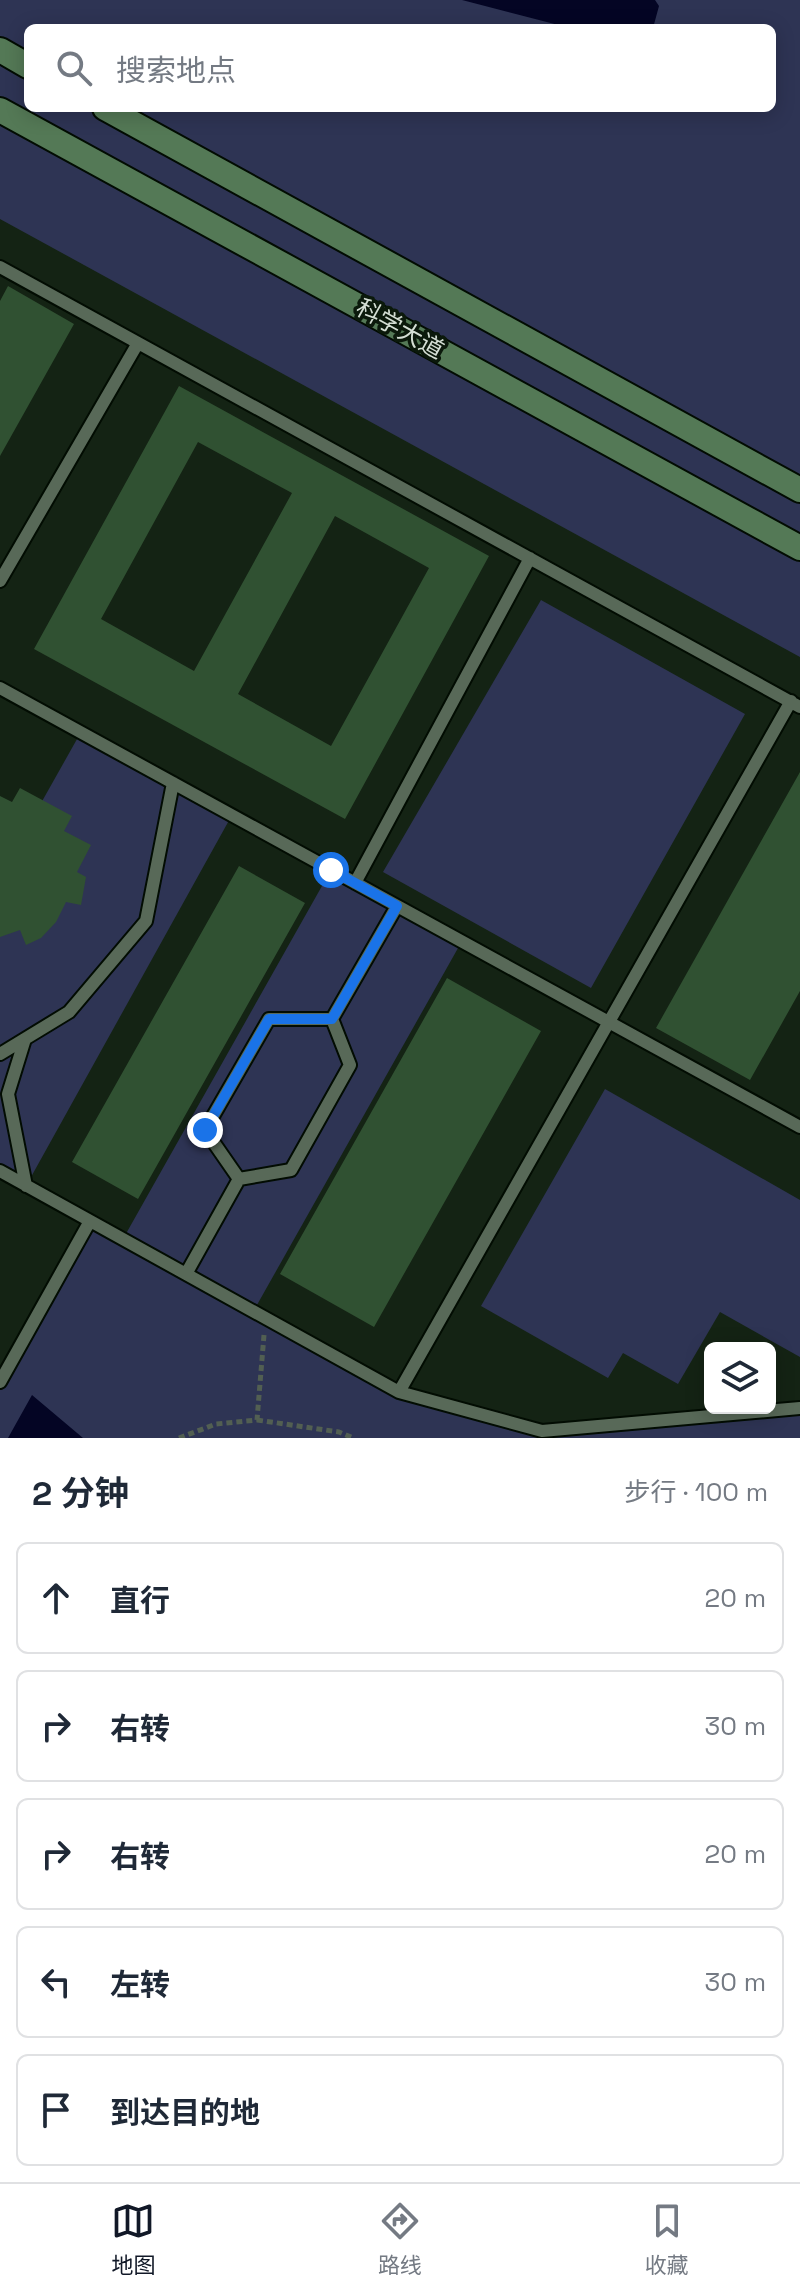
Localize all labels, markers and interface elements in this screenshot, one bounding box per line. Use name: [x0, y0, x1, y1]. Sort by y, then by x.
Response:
search box: [24, 24, 776, 112]
icon: search: [52, 46, 96, 90]
text: 搜索地点: [116, 51, 236, 90]
street label: 科学大道: [351, 292, 450, 365]
route start: [313, 852, 349, 888]
route end: [187, 1112, 223, 1148]
map controls: [704, 1342, 776, 1414]
button: layers: [704, 1342, 776, 1414]
text: 2 分钟: [32, 1472, 129, 1515]
text: 步行 · 100 m: [625, 1475, 768, 1509]
icon: ahead: [34, 1576, 78, 1620]
text: 直行: [110, 1581, 170, 1620]
text: 20 m: [705, 1581, 766, 1615]
icon: right: [34, 1704, 78, 1748]
text: 右转: [110, 1709, 170, 1748]
text: 30 m: [705, 1709, 766, 1743]
icon: right: [34, 1832, 78, 1876]
text: 右转: [110, 1837, 170, 1876]
text: 20 m: [705, 1837, 766, 1871]
icon: left: [34, 1960, 78, 2004]
text: 左转: [110, 1965, 170, 2004]
text: 30 m: [705, 1965, 766, 1999]
icon: arrive: [34, 2088, 78, 2132]
text: 到达目的地: [110, 2093, 260, 2132]
tab: 地图: [111, 2199, 155, 2279]
tab: 路线: [378, 2199, 422, 2279]
tab: 收藏: [645, 2199, 689, 2279]

